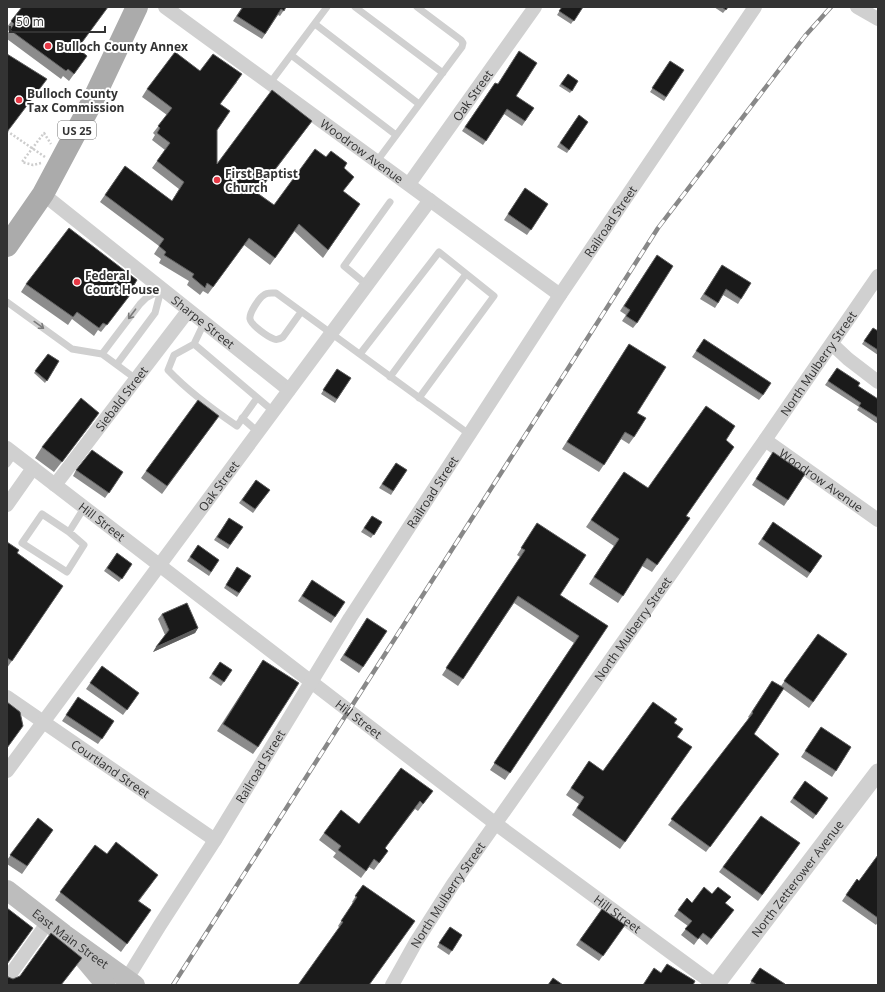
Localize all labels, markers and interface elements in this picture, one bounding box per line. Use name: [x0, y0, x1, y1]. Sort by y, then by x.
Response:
scale bar: [10, 8, 105, 34]
text: 50 m: [16, 13, 44, 30]
place label: Bulloch County Annex: [56, 38, 188, 55]
marker: Bulloch County Annex: [43, 41, 53, 51]
street label: Oak Street: [448, 66, 496, 124]
place label: Bulloch County Tax Commission: [27, 85, 124, 116]
marker: Bulloch County Tax Commission: [14, 95, 24, 105]
street label: Woodrow Avenue: [317, 115, 407, 187]
road number: US 25: [58, 121, 96, 139]
place label: First Baptist Church: [225, 165, 298, 196]
marker: First Baptist Church: [212, 175, 222, 185]
street label: Railroad Street: [580, 182, 640, 260]
place label: Federal Court House: [85, 267, 159, 298]
marker: Federal Court House: [72, 277, 82, 287]
street label: Sharpe Street: [168, 291, 238, 352]
street label: North Mulberry Street: [776, 307, 860, 419]
one-way arrow: [128, 309, 136, 320]
one-way arrow: [33, 321, 44, 330]
street label: Siebald Street: [91, 362, 151, 434]
street label: Woodrow Avenue: [776, 444, 867, 516]
street label: Railroad Street: [402, 452, 462, 531]
street label: Oak Street: [194, 457, 243, 515]
street label: Hill Street: [75, 498, 129, 545]
street label: North Mulberry Street: [590, 573, 675, 684]
street label: Hill Street: [332, 695, 386, 742]
street label: Railroad Street: [231, 726, 289, 806]
street label: Courtland Street: [68, 735, 154, 802]
street label: North Zetterower Avenue: [747, 816, 847, 940]
street label: North Mulberry Street: [406, 838, 489, 951]
street label: Hill Street: [591, 891, 645, 937]
street label: East Main Street: [29, 904, 112, 972]

